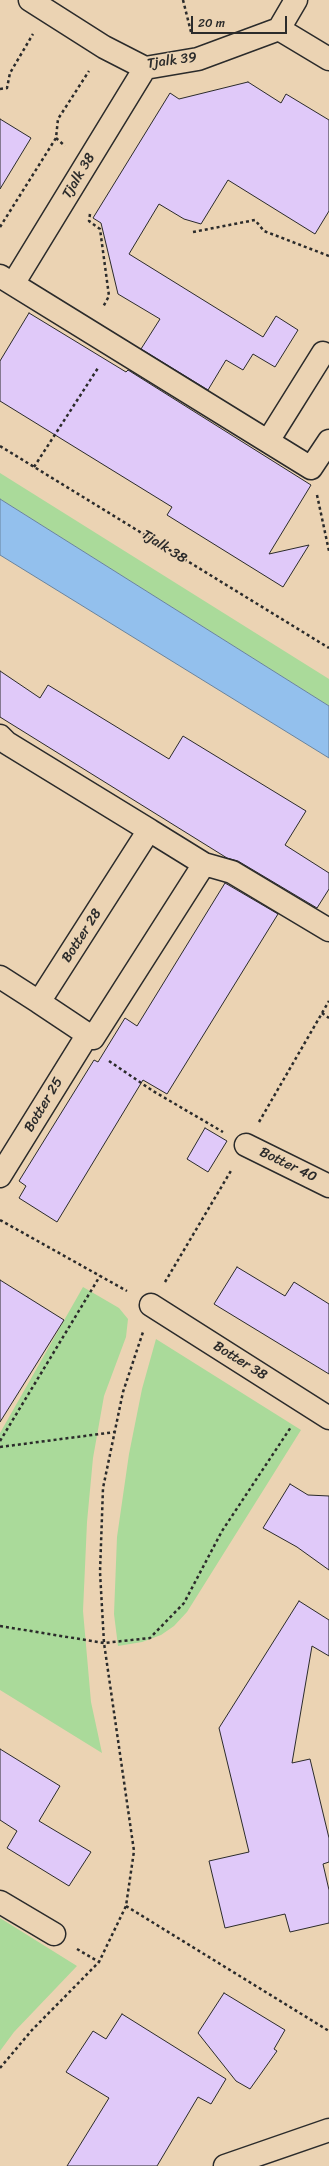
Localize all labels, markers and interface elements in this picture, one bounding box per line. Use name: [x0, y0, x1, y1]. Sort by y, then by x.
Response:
scale bar: [193, 8, 289, 34]
text: 20 m: [198, 12, 225, 34]
street label: Tjalk 39: [146, 49, 198, 73]
street label: Tjalk 38: [59, 150, 99, 202]
street label: Tjalk 38: [138, 527, 190, 567]
street label: Botter 28: [58, 906, 106, 966]
street label: Botter 25: [21, 1075, 67, 1135]
street label: Botter 40: [257, 1144, 319, 1186]
street label: Botter 38: [210, 1338, 270, 1384]

